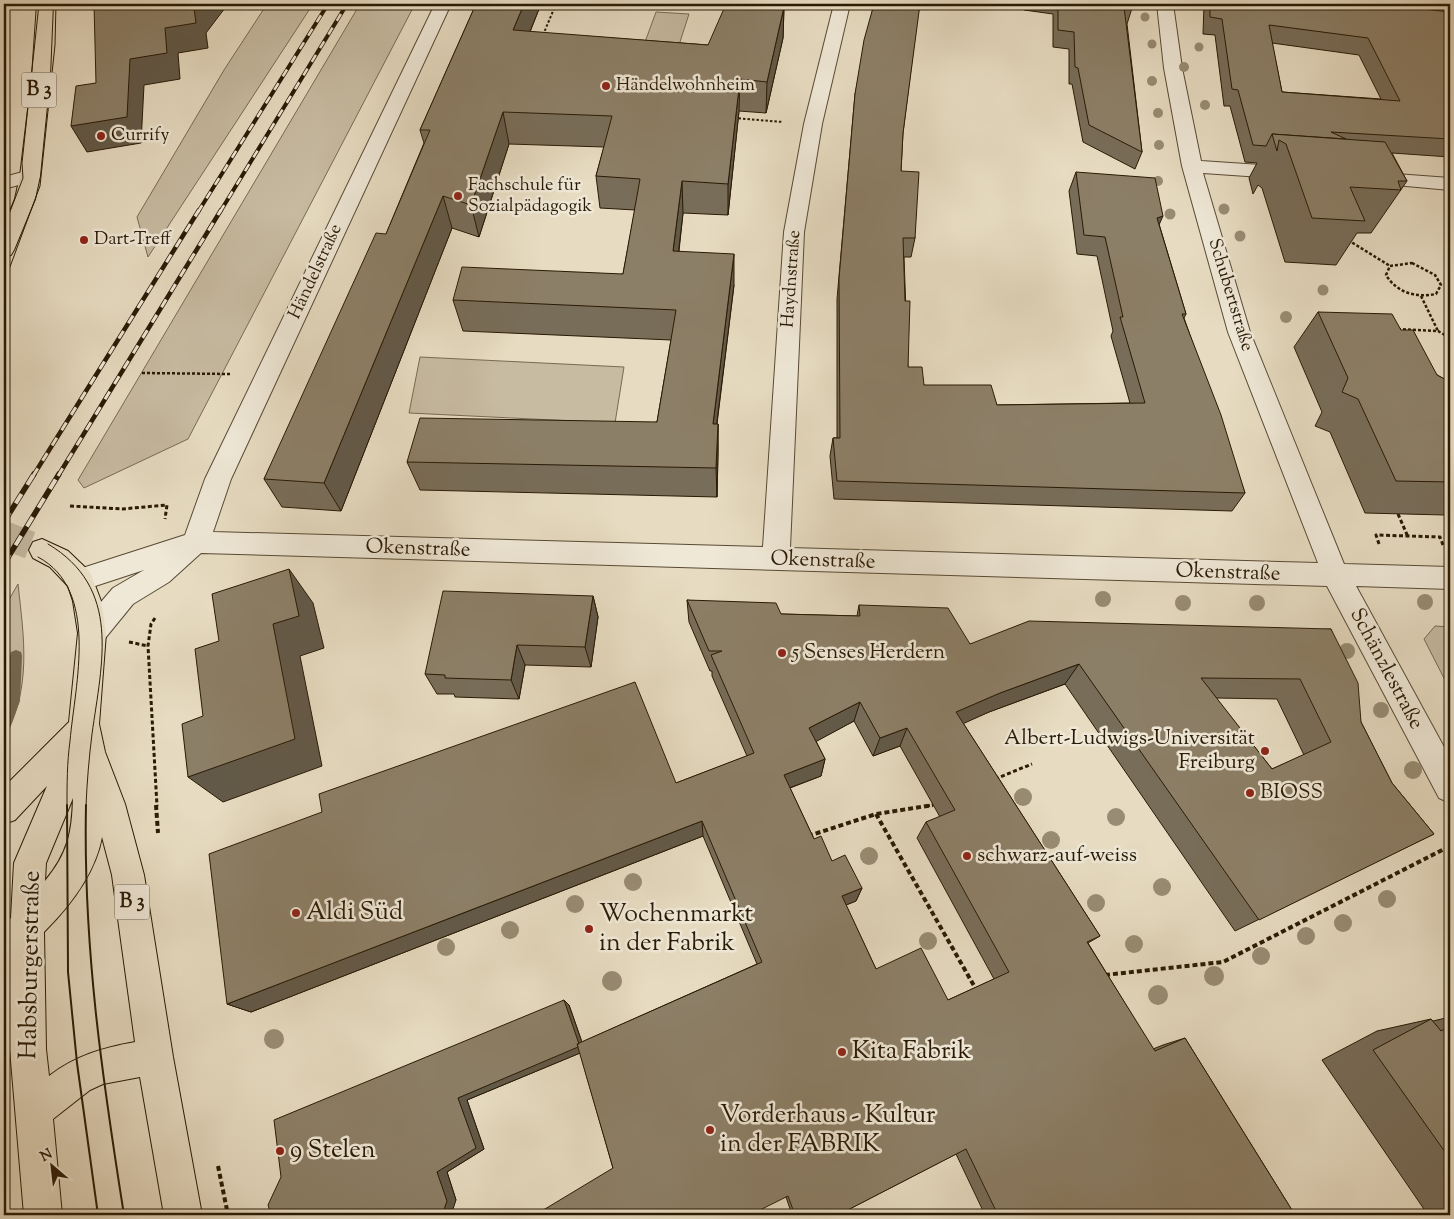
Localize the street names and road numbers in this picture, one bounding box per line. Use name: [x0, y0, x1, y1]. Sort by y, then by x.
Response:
road number: B 3: [22, 72, 56, 108]
street label: Händelstraße: [283, 220, 349, 324]
street label: Haydnstraße: [776, 229, 808, 329]
street label: Schubertstraße: [1201, 235, 1259, 355]
street label: Okenstraße: [365, 532, 471, 566]
street label: Okenstraße: [770, 544, 876, 578]
street label: Okenstraße: [1175, 556, 1281, 590]
street label: Schänzlestraße: [1341, 603, 1431, 735]
street label: Habsburgerstraße: [11, 870, 51, 1060]
road number: B 3: [114, 884, 150, 920]

